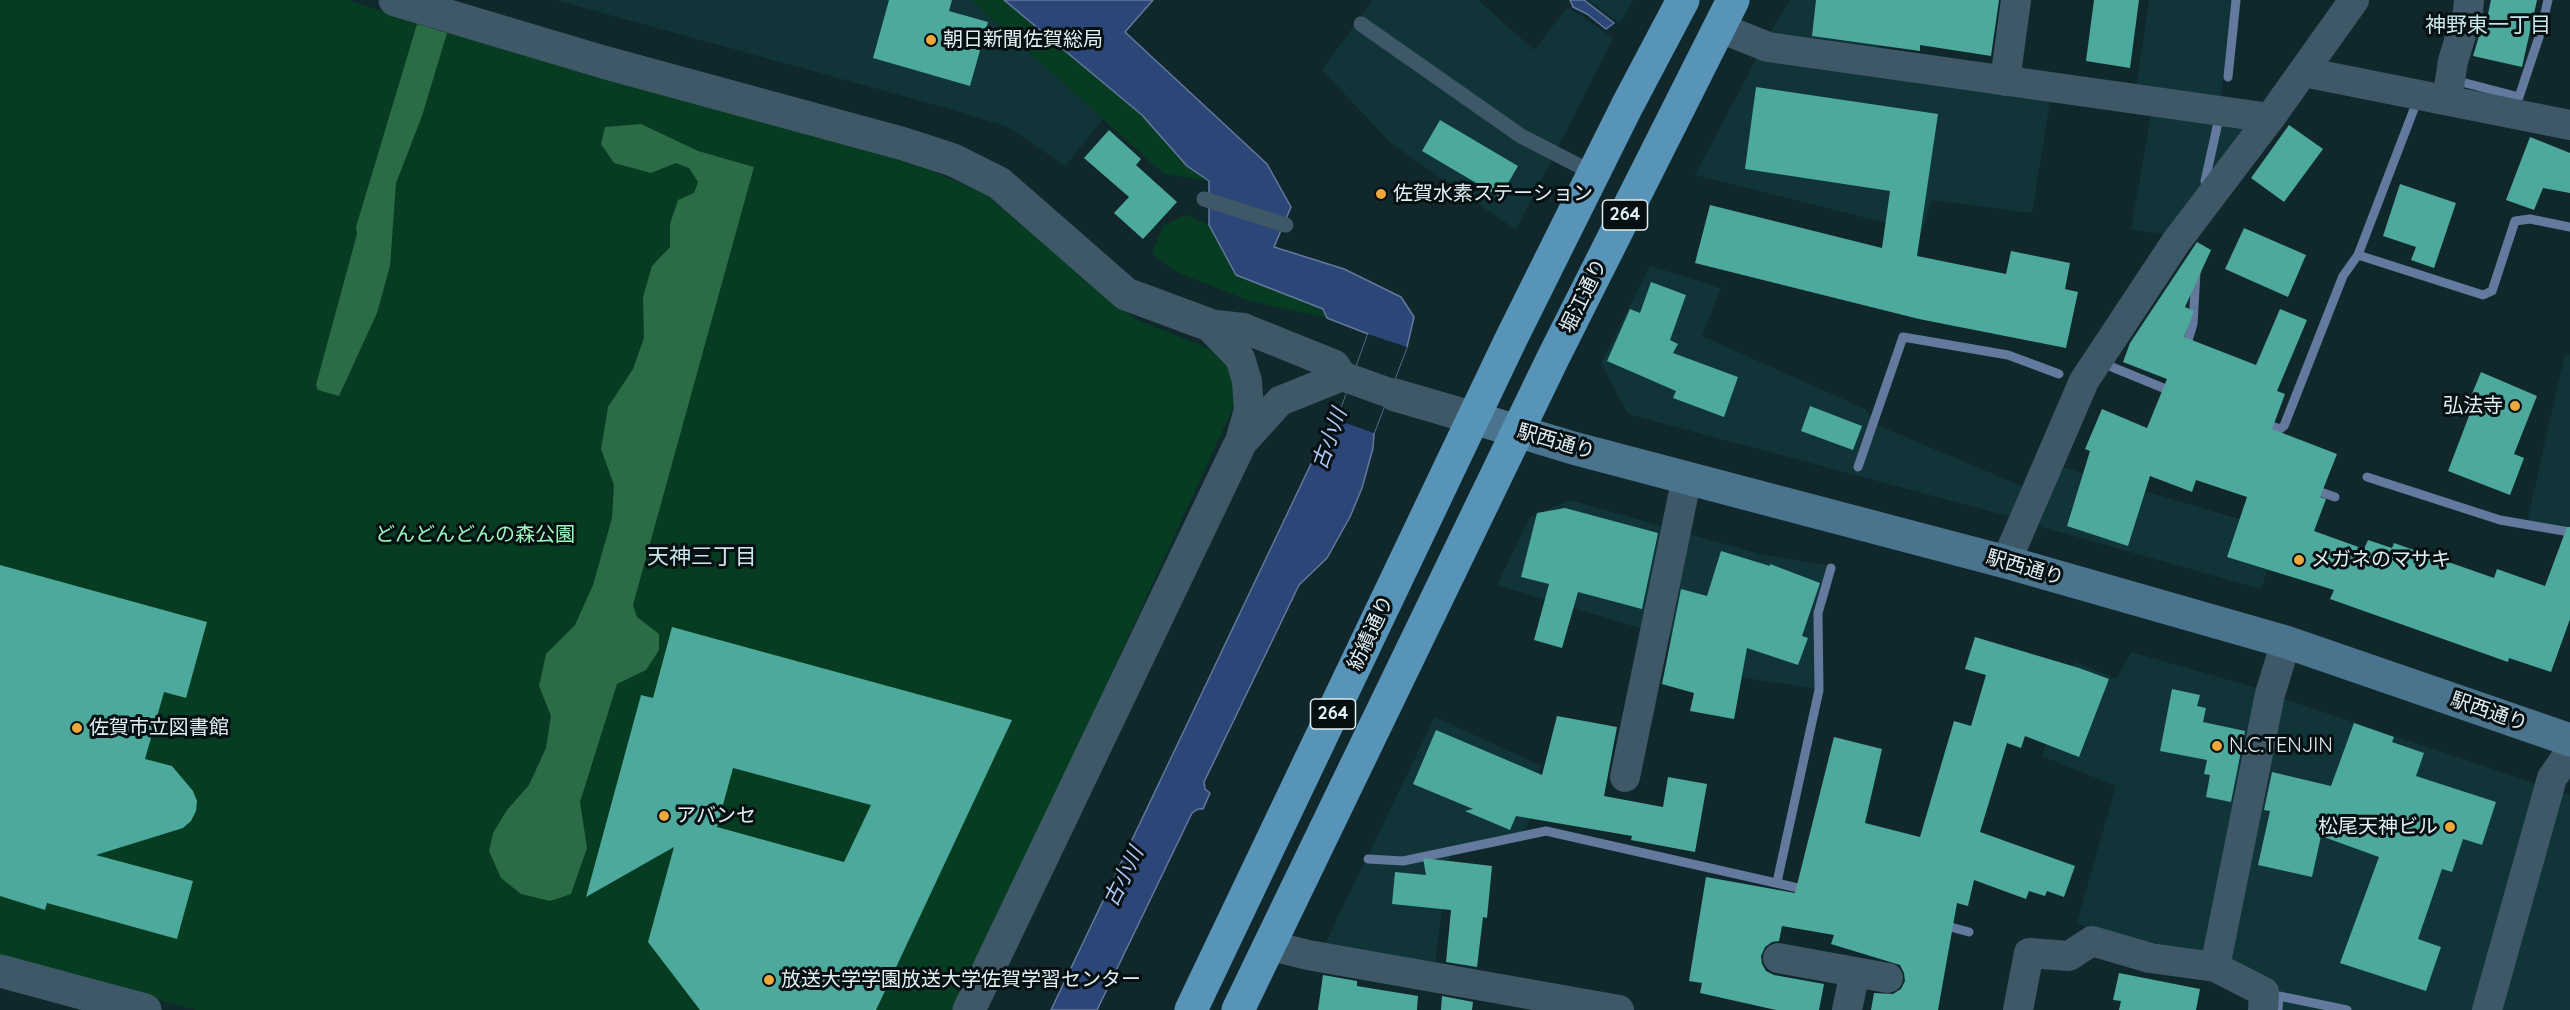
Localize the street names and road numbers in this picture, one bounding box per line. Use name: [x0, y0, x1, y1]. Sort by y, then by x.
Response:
road number: 264: [1602, 200, 1648, 230]
street label: 堀江通り: [1556, 255, 1612, 337]
street label: 駅西通り: [1514, 419, 1598, 465]
street label: 駅西通り: [1983, 545, 2067, 591]
street label: 紡績通り: [1343, 592, 1399, 674]
street label: 駅西通り: [2447, 688, 2531, 736]
road number: 264: [1310, 699, 1356, 729]

